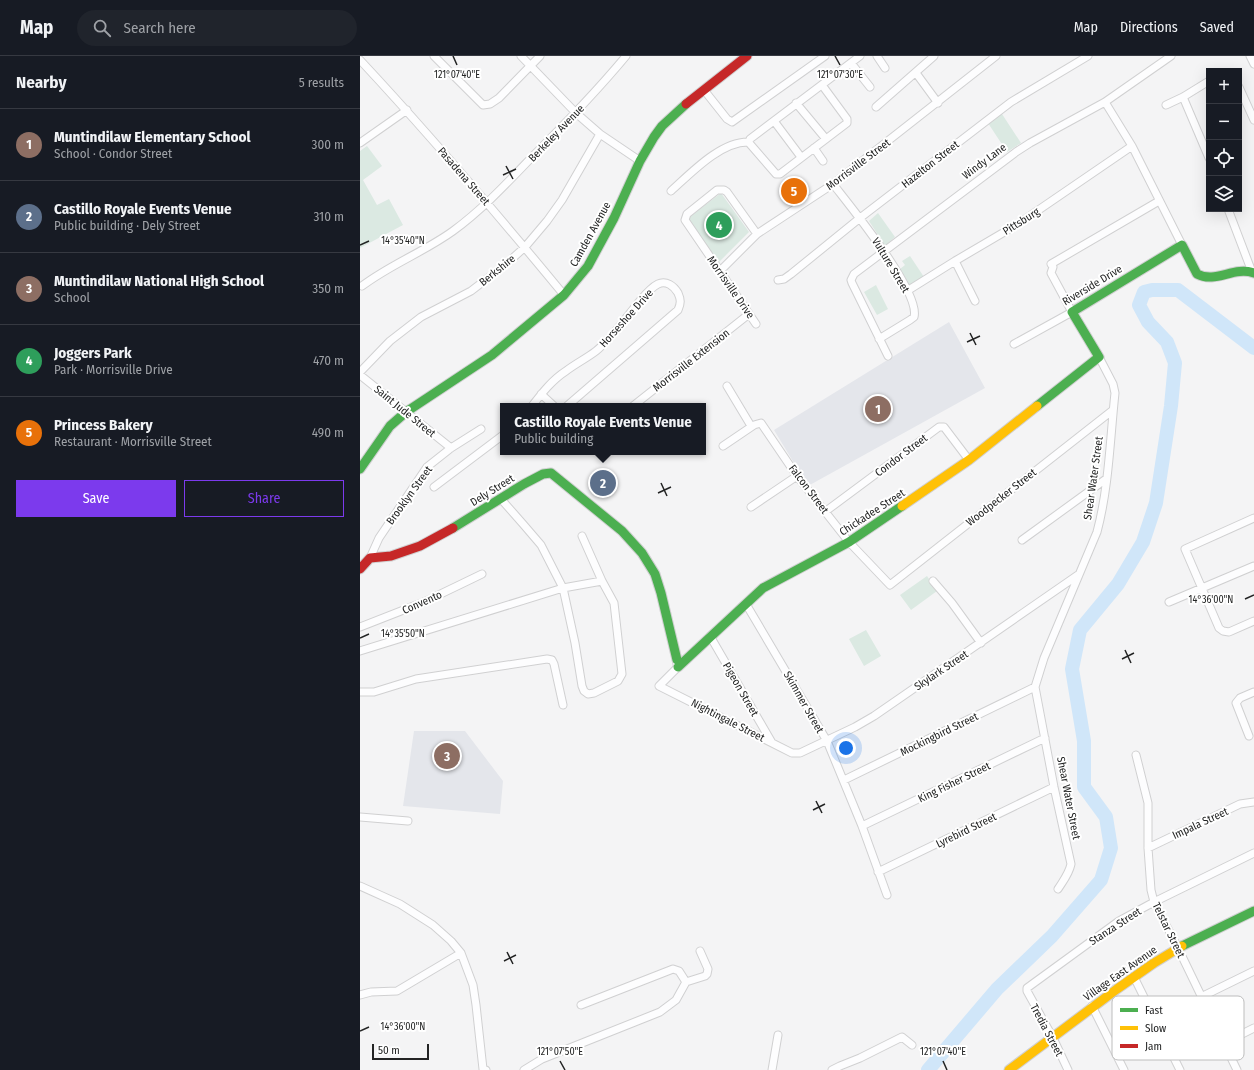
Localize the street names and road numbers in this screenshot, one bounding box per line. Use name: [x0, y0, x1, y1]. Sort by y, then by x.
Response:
street label: Berkeley Avenue: [526, 102, 587, 165]
street label: Morrisville Street: [824, 136, 893, 193]
street label: Hazelton Street: [899, 138, 962, 191]
street label: Windy Lane: [960, 141, 1009, 182]
street label: Pasadena Street: [435, 145, 493, 208]
street label: Camden Avenue: [567, 200, 614, 269]
street label: Pittsburg: [1000, 205, 1043, 238]
street label: Vulture Street: [869, 235, 912, 296]
street label: Berkshire: [477, 252, 518, 289]
street label: Morrisville Drive: [704, 254, 757, 321]
street label: Riverside Drive: [1060, 262, 1125, 308]
street label: Horseshoe Drive: [597, 287, 656, 350]
street label: Morrisville Extension: [650, 326, 732, 394]
street label: Saint Jude Street: [371, 383, 438, 440]
street label: Condor Street: [873, 431, 930, 479]
street label: Shear Water Street: [1081, 435, 1106, 521]
street label: Falcon Street: [786, 462, 831, 517]
street label: Brooklyn Street: [384, 463, 435, 527]
street label: Woodpecker Street: [964, 466, 1039, 529]
street label: Dely Street: [468, 472, 517, 509]
street label: Chickadee Street: [837, 486, 908, 538]
street label: Convento: [400, 588, 444, 617]
street label: Skylark Street: [912, 647, 971, 693]
street label: Pigeon Street: [720, 660, 761, 719]
street label: Skimmer Street: [781, 669, 827, 736]
street label: Nightingale Street: [689, 696, 767, 745]
street label: Mockingbird Street: [898, 710, 981, 759]
street label: Shear Water Street: [1054, 756, 1083, 841]
street label: King Fisher Street: [916, 759, 993, 806]
street label: Impala Street: [1170, 805, 1231, 842]
street label: Lyrebird Street: [934, 810, 999, 851]
street label: Telstar Street: [1150, 900, 1188, 960]
street label: Stanza Street: [1087, 905, 1144, 948]
street label: Village East Avenue: [1081, 943, 1160, 1004]
street label: Tredia Street: [1027, 1002, 1066, 1059]

